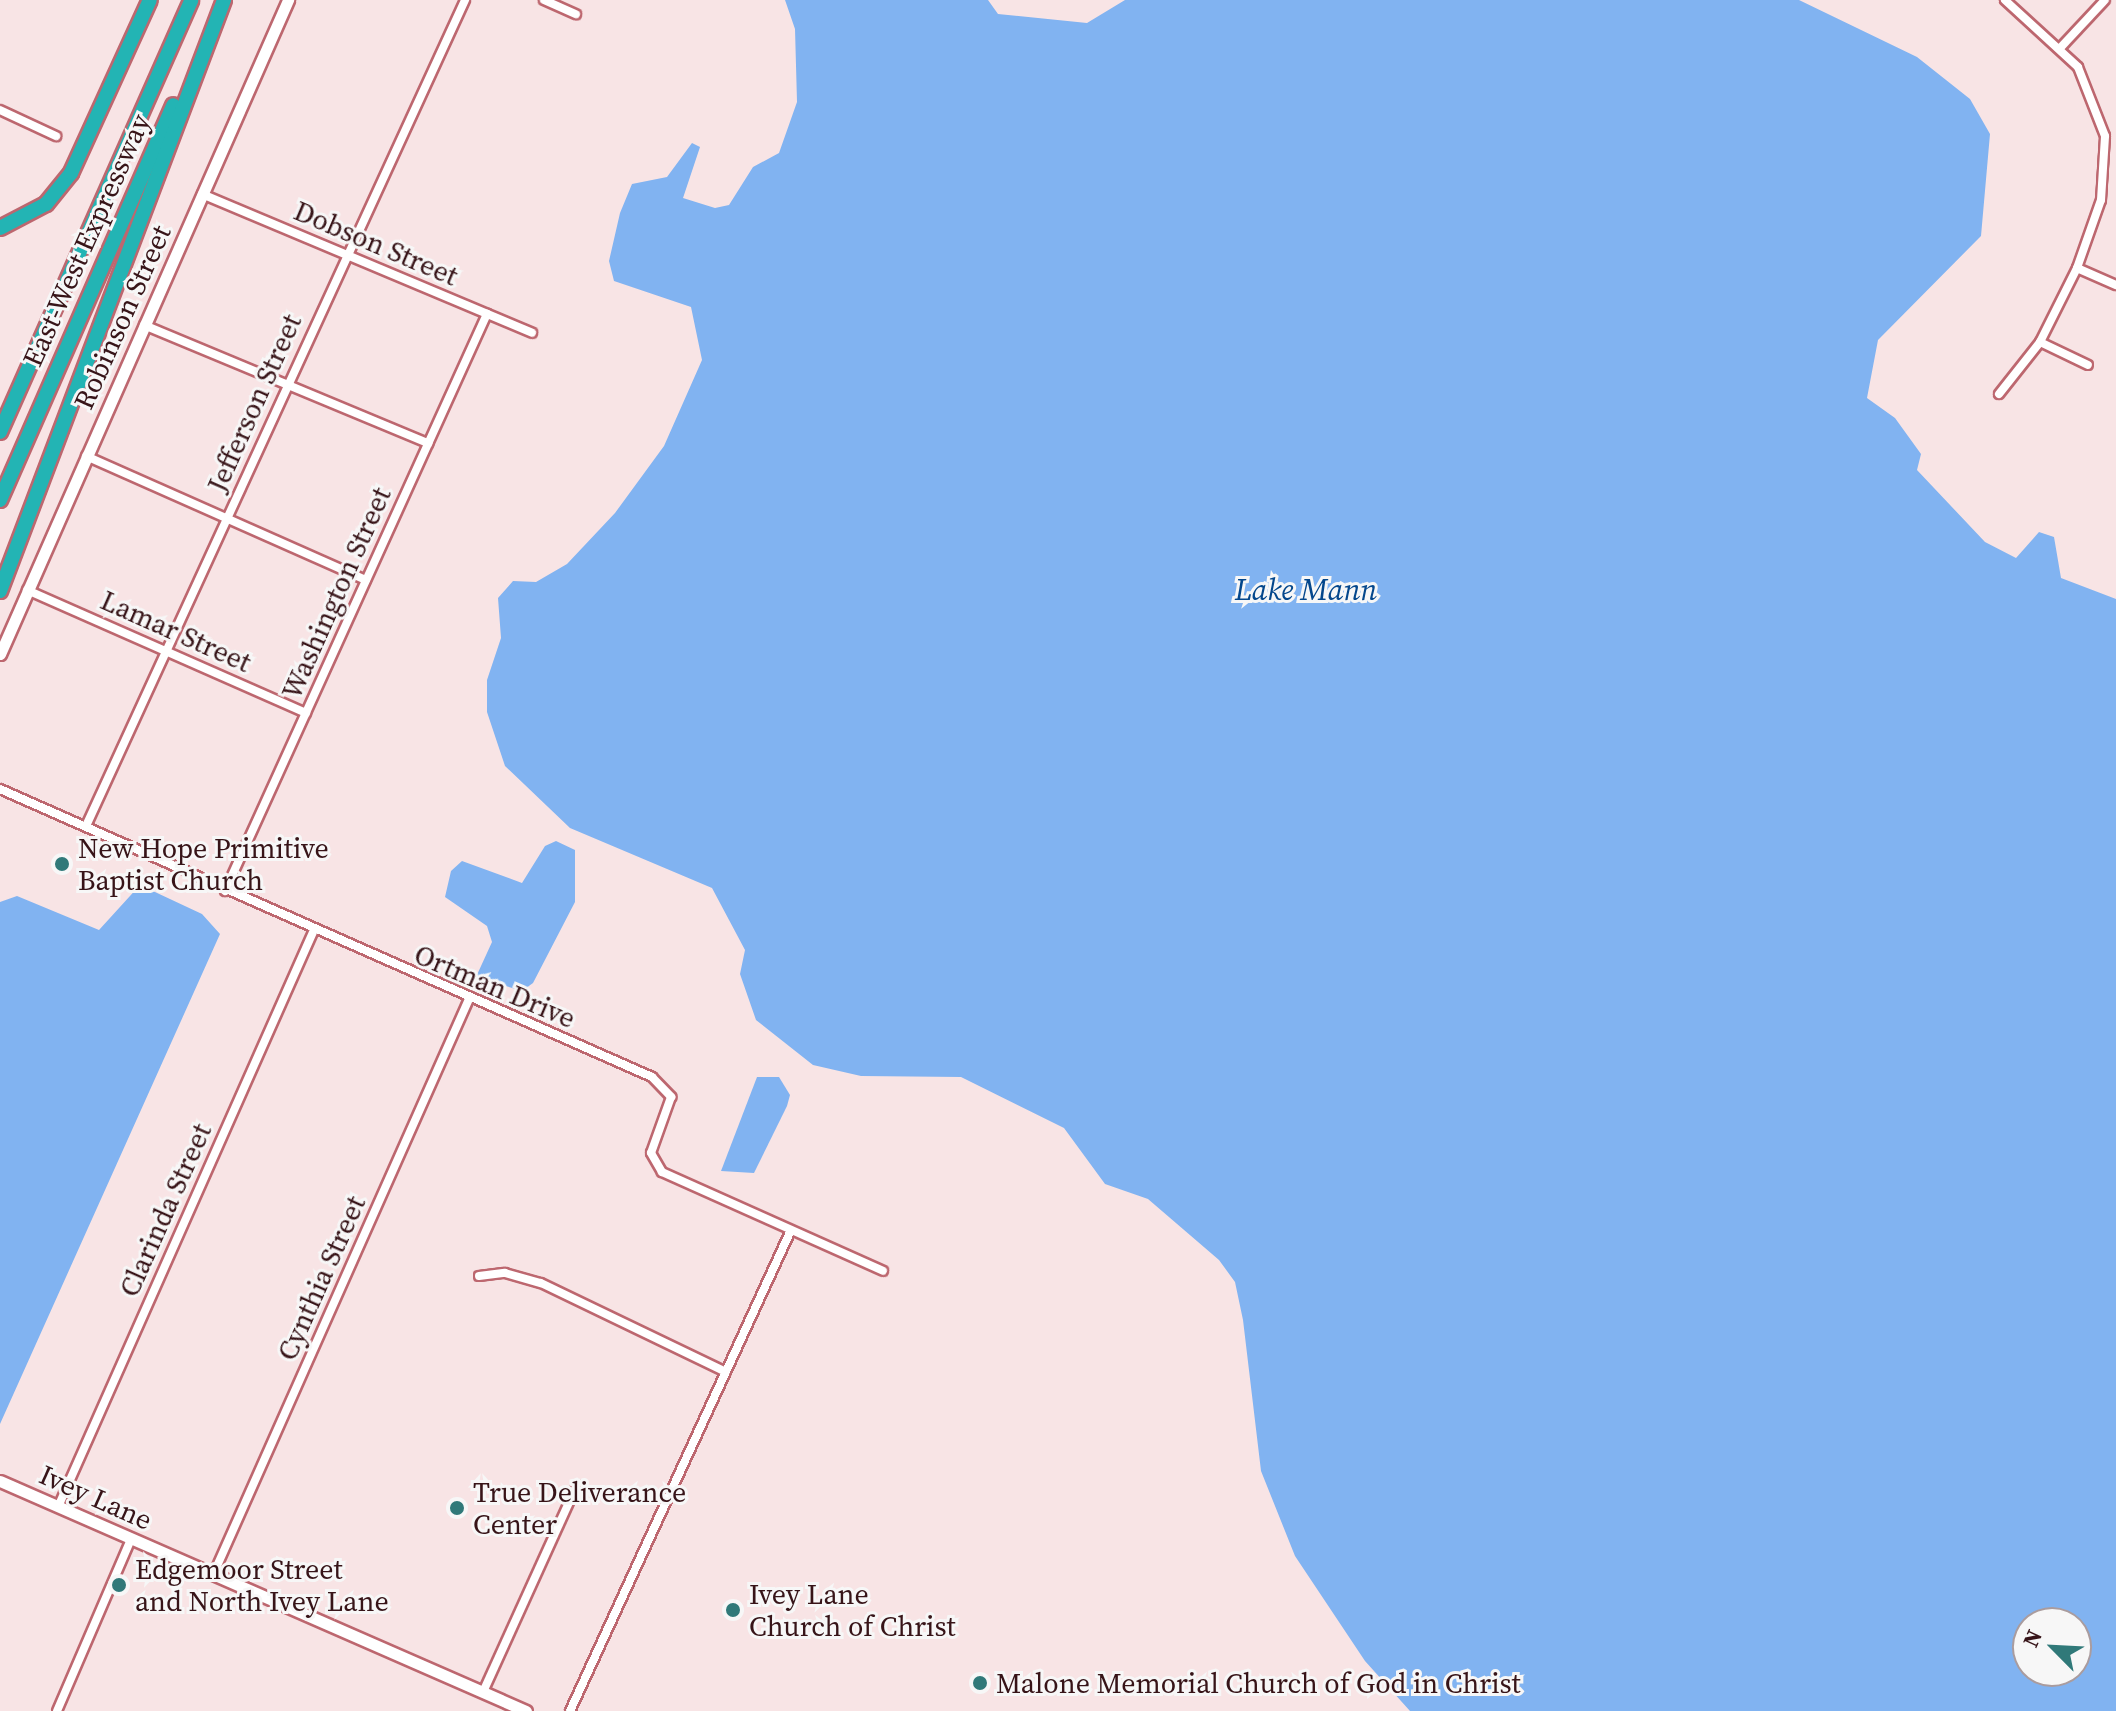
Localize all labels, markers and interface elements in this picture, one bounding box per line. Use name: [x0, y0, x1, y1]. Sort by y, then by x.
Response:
street label: East-West Expressway: [15, 108, 157, 372]
street label: Dobson Street: [289, 193, 463, 293]
street label: Robinson Street: [66, 220, 178, 414]
street label: Jefferson Street: [200, 309, 308, 497]
street label: Washington Street: [274, 482, 398, 704]
water label: Lake Mann: [1235, 572, 1377, 608]
street label: Lamar Street: [96, 583, 256, 679]
place label: New Hope Primitive Baptist Church: [78, 831, 329, 897]
marker: New Hope Primitive Baptist Church: [53, 855, 71, 873]
street label: Ortman Drive: [409, 937, 581, 1035]
street label: Clarinda Street: [112, 1118, 218, 1302]
street label: Cynthia Street: [270, 1191, 372, 1365]
street label: Ivey Lane: [34, 1457, 158, 1537]
place label: True Deliverance Center: [473, 1475, 686, 1541]
marker: True Deliverance Center: [448, 1499, 466, 1517]
place label: Edgemoor Street and North Ivey Lane: [135, 1552, 389, 1618]
marker: Edgemoor Street and North Ivey Lane: [110, 1576, 128, 1594]
place label: Ivey Lane Church of Christ: [749, 1577, 956, 1643]
marker: Ivey Lane Church of Christ: [724, 1601, 742, 1619]
north arrow: [2012, 1607, 2092, 1687]
text: N: [2015, 1625, 2049, 1651]
place label: Malone Memorial Church of God in Christ: [996, 1666, 1521, 1700]
marker: Malone Memorial Church of God in Christ: [971, 1674, 989, 1692]

